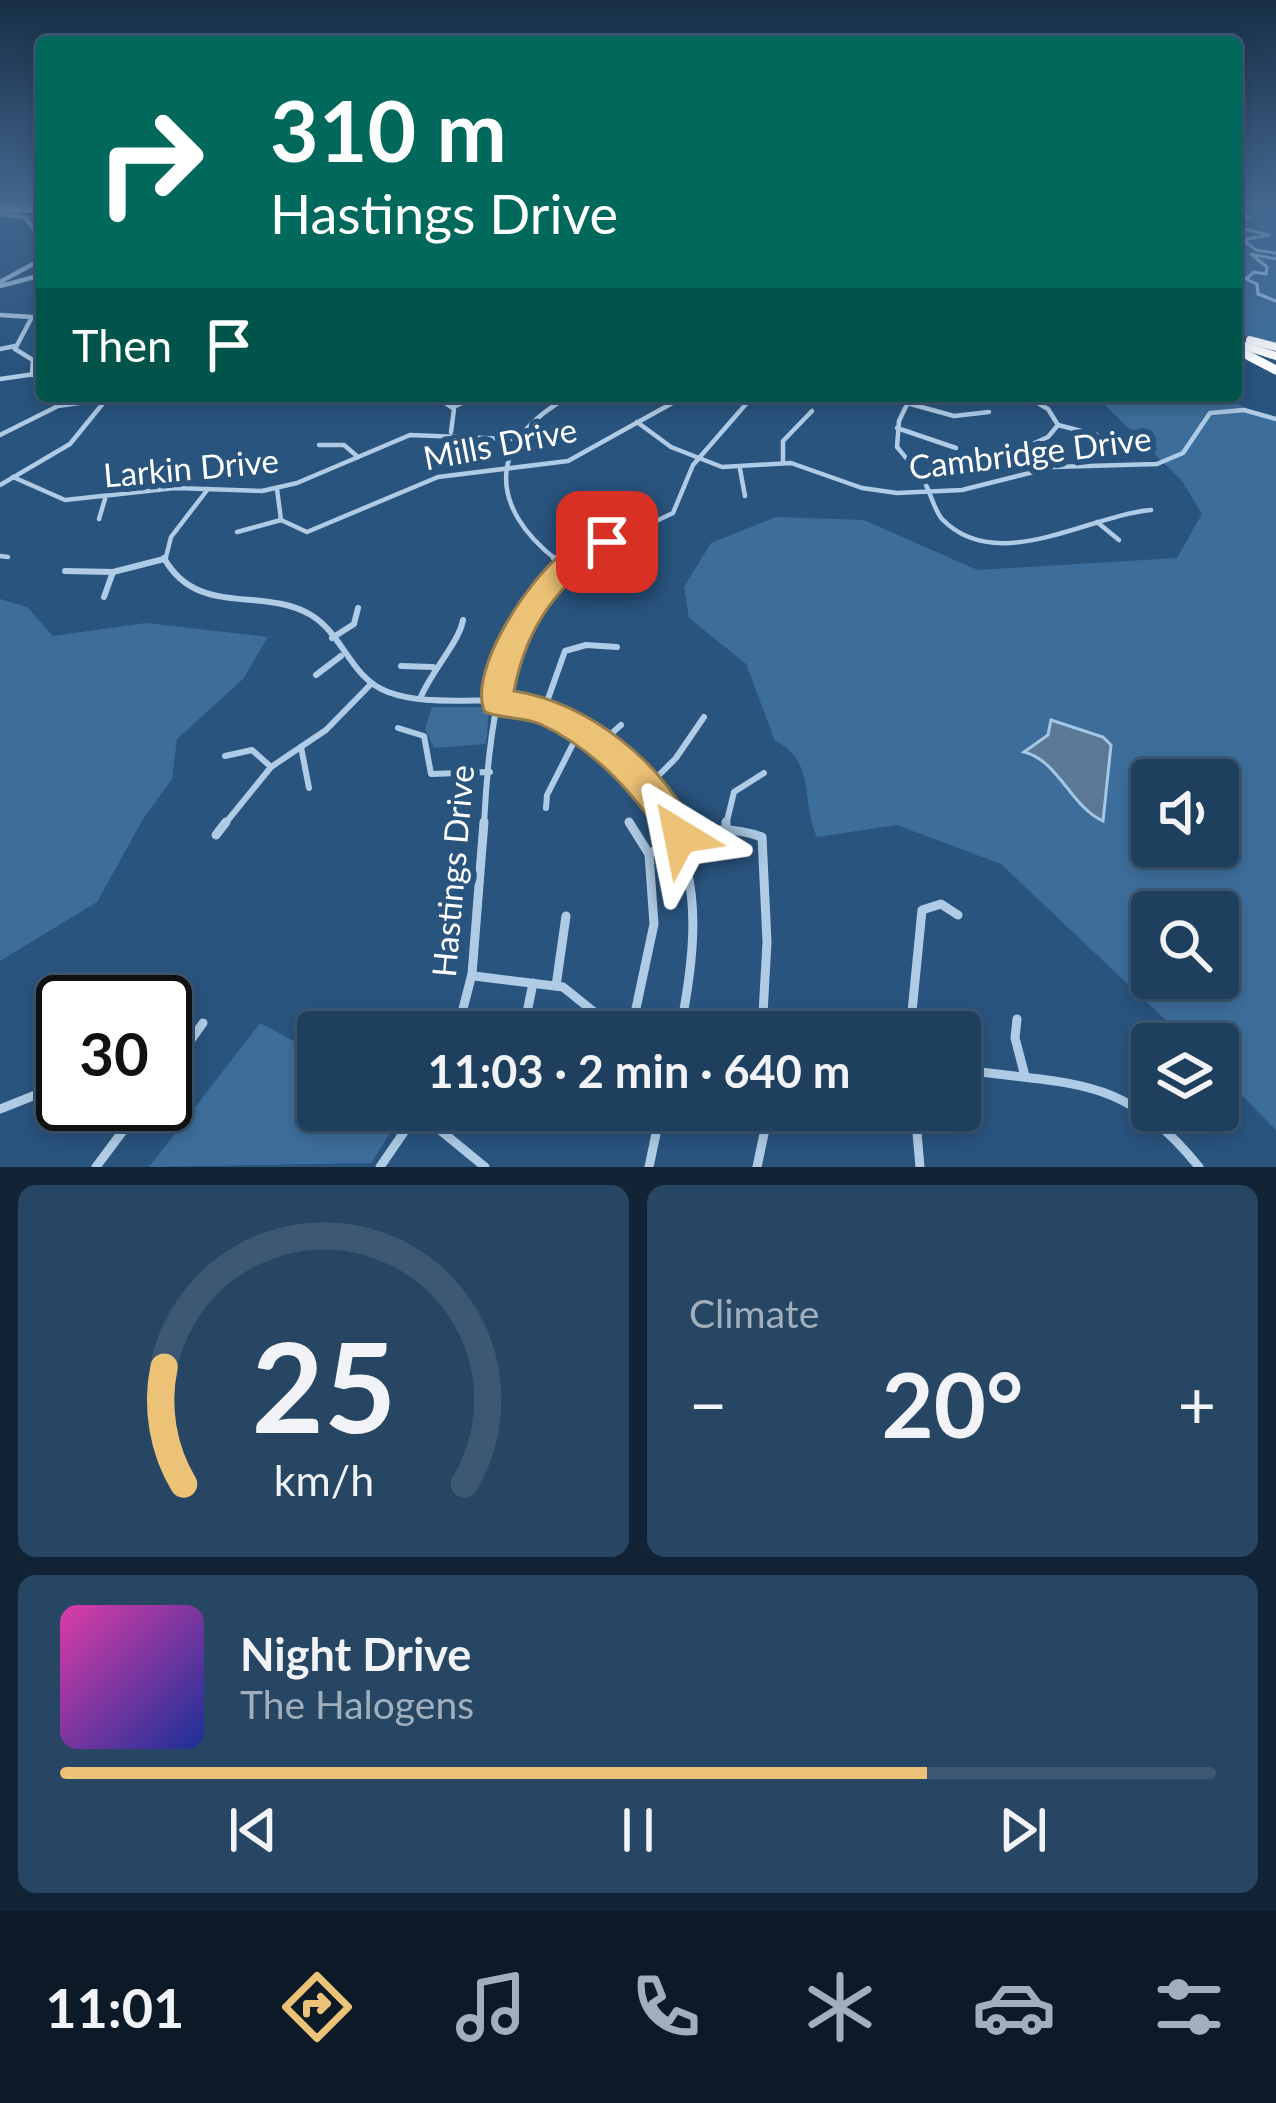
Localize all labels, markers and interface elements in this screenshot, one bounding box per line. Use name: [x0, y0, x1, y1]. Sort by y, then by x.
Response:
text: 310 m: [270, 79, 507, 180]
icon: right: [72, 84, 228, 240]
text: Hastings Drive: [270, 181, 618, 246]
icon: arrive: [196, 312, 262, 378]
text: Then: [72, 318, 172, 372]
street label: Mills Drive: [420, 409, 580, 477]
street label: Cambridge Drive: [906, 417, 1153, 487]
street label: Larkin Drive: [102, 439, 280, 495]
pin: [556, 491, 658, 593]
icon: arrive: [574, 509, 640, 575]
map controls: [1131, 759, 1239, 1131]
button: sound: [1131, 759, 1239, 867]
street label: Hastings Drive: [423, 763, 481, 979]
position arrow: [617, 773, 743, 899]
button: search: [1131, 891, 1239, 999]
speed limit sign: 30: [36, 975, 192, 1131]
button: layers: [1131, 1023, 1239, 1131]
text: 11:03 · 2 min · 640 m: [428, 1044, 850, 1098]
text: Climate: [689, 1290, 819, 1336]
text: 25: [251, 1310, 396, 1460]
text: 20°: [882, 1349, 1023, 1457]
text: −: [689, 1364, 727, 1443]
text: +: [1178, 1364, 1216, 1443]
text: km/h: [273, 1454, 374, 1505]
text: Night Drive: [240, 1627, 471, 1681]
text: The Halogens: [240, 1681, 474, 1727]
icon: previous: [220, 1797, 286, 1863]
icon: pause: [605, 1797, 671, 1863]
icon: next: [990, 1797, 1056, 1863]
icon: directions: [275, 1965, 359, 2049]
icon: music: [449, 1965, 533, 2049]
icon: phone: [624, 1965, 708, 2049]
icon: climate: [798, 1965, 882, 2049]
icon: car: [972, 1965, 1056, 2049]
icon: filters: [1147, 1965, 1231, 2049]
text: 11:01: [45, 1975, 184, 2040]

